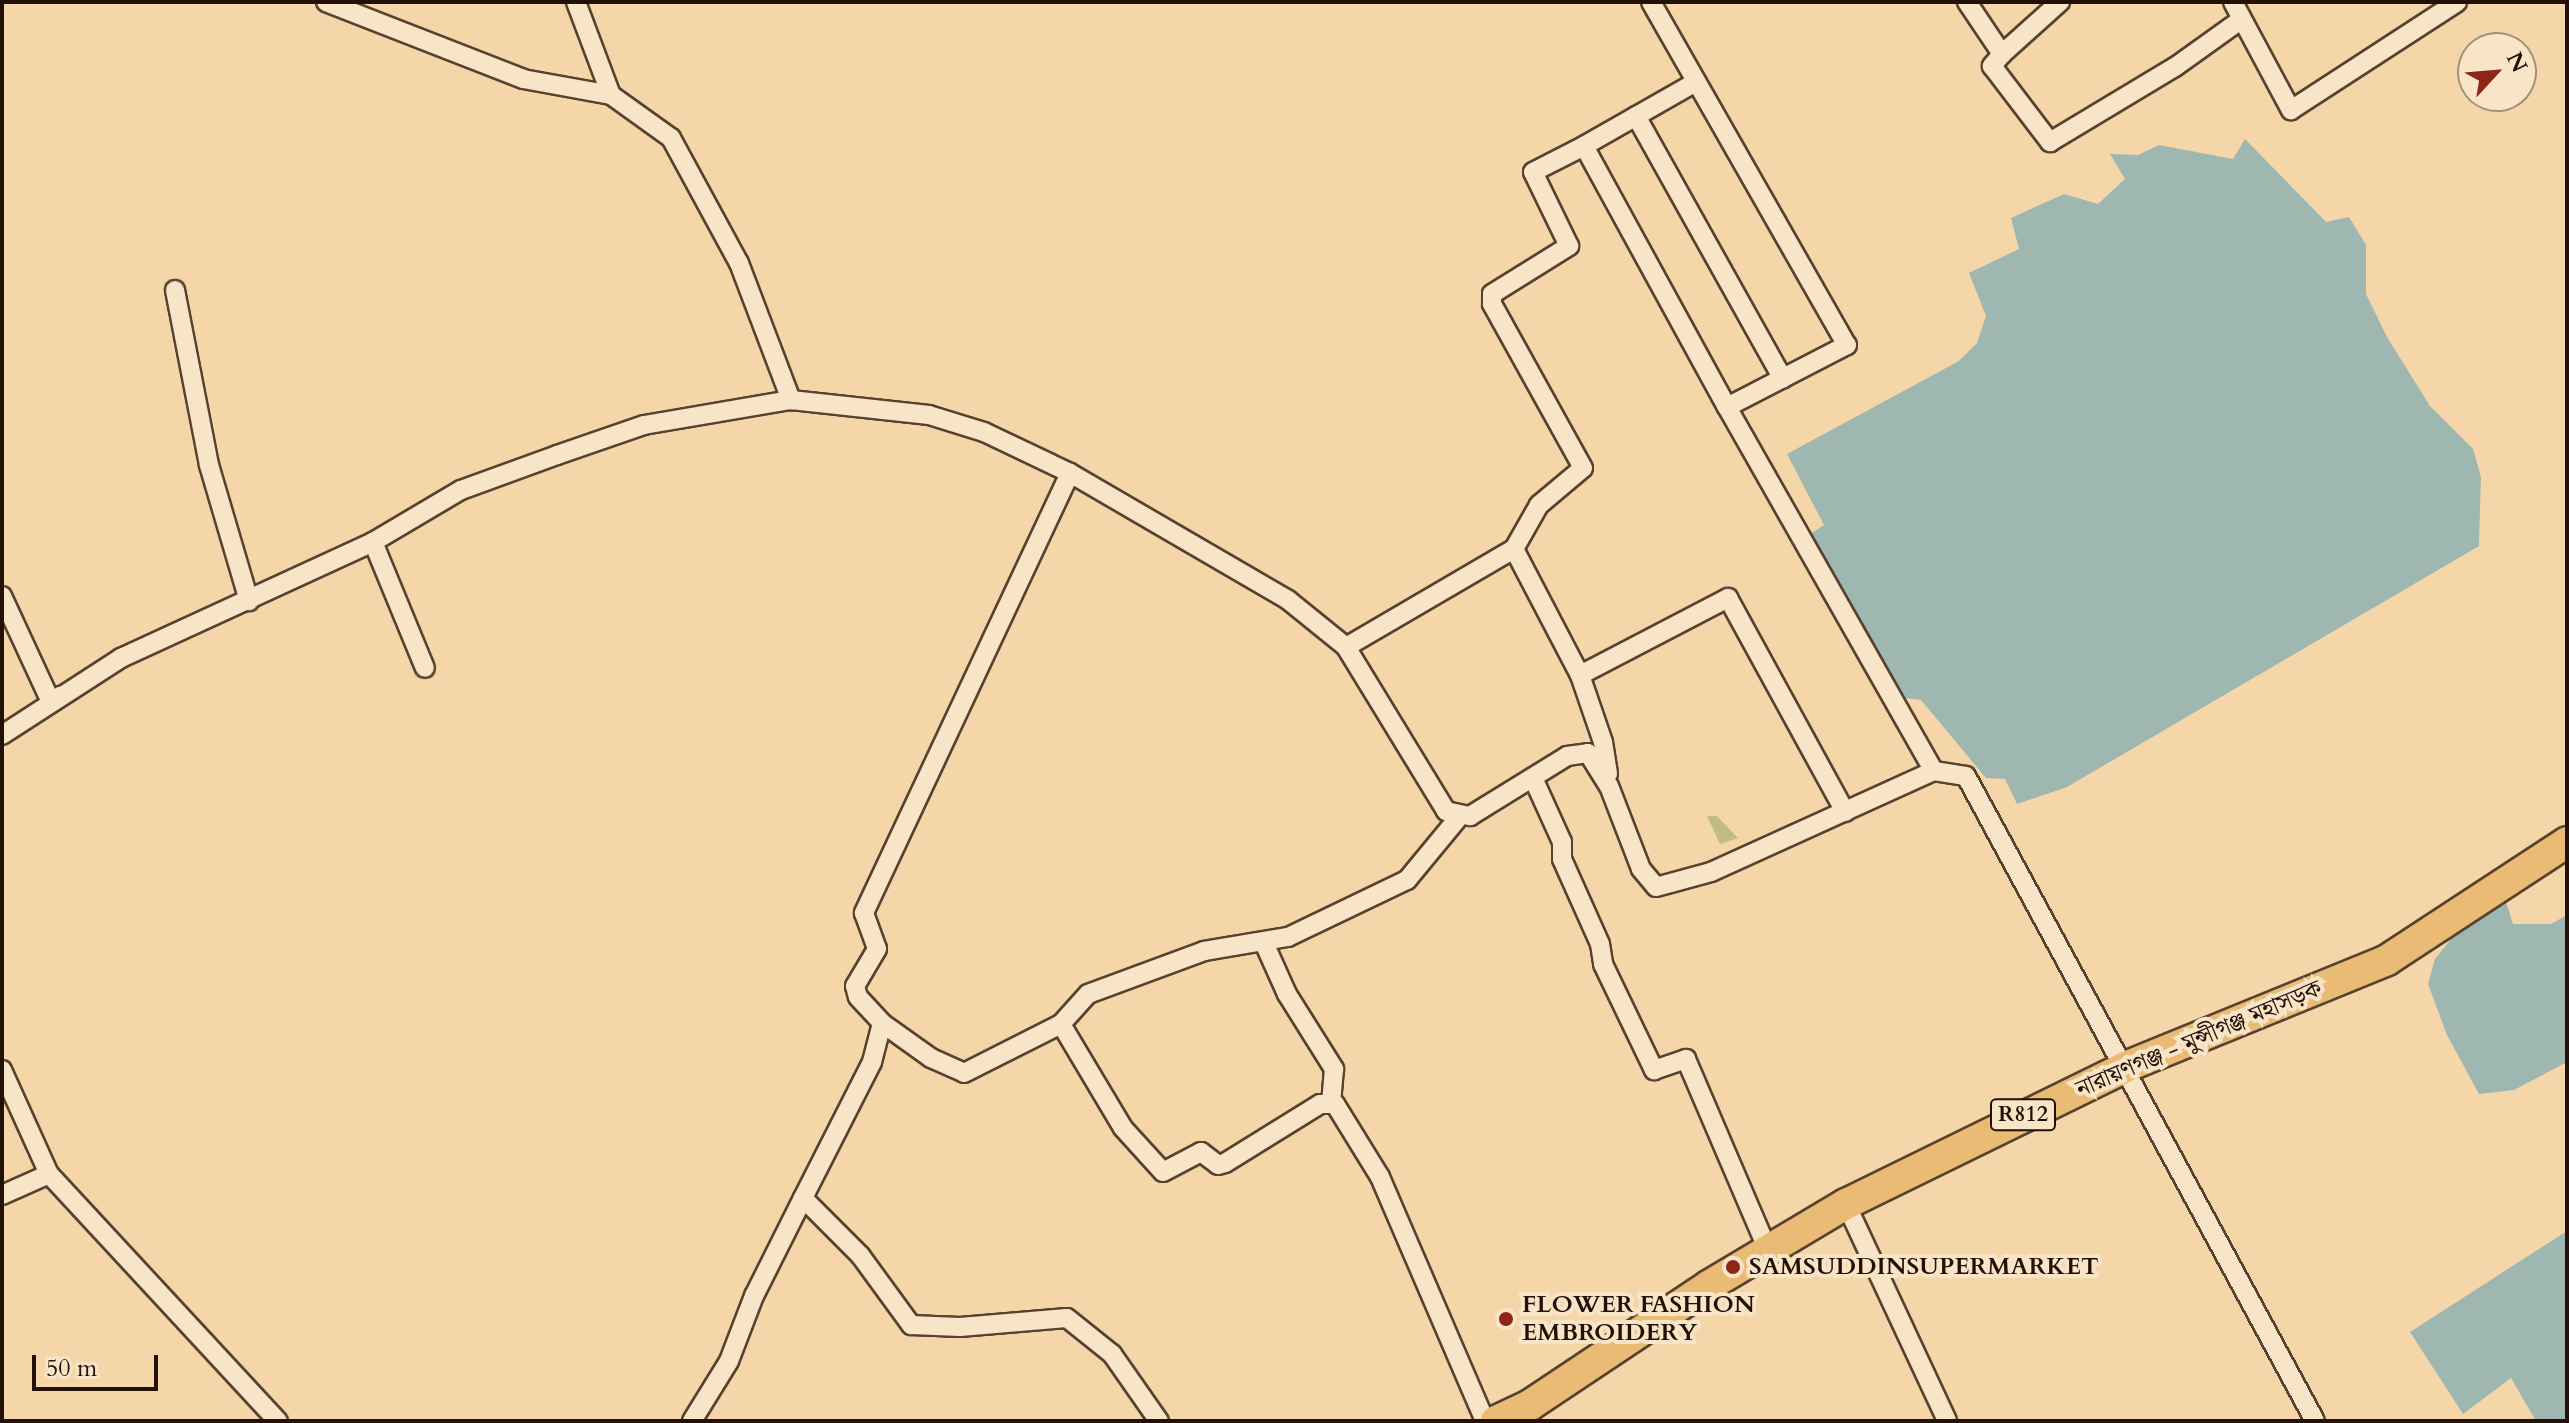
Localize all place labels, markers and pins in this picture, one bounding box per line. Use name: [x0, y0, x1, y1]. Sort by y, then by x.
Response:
place label: SAMSUDDINSUPERMARKET: [1749, 1253, 2099, 1281]
marker: SAMSUDDINSUPERMARKET: [1724, 1258, 1742, 1276]
place label: FLOWER FASHION EMBROIDERY: [1522, 1291, 1755, 1347]
marker: FLOWER FASHION EMBROIDERY: [1497, 1310, 1515, 1328]

